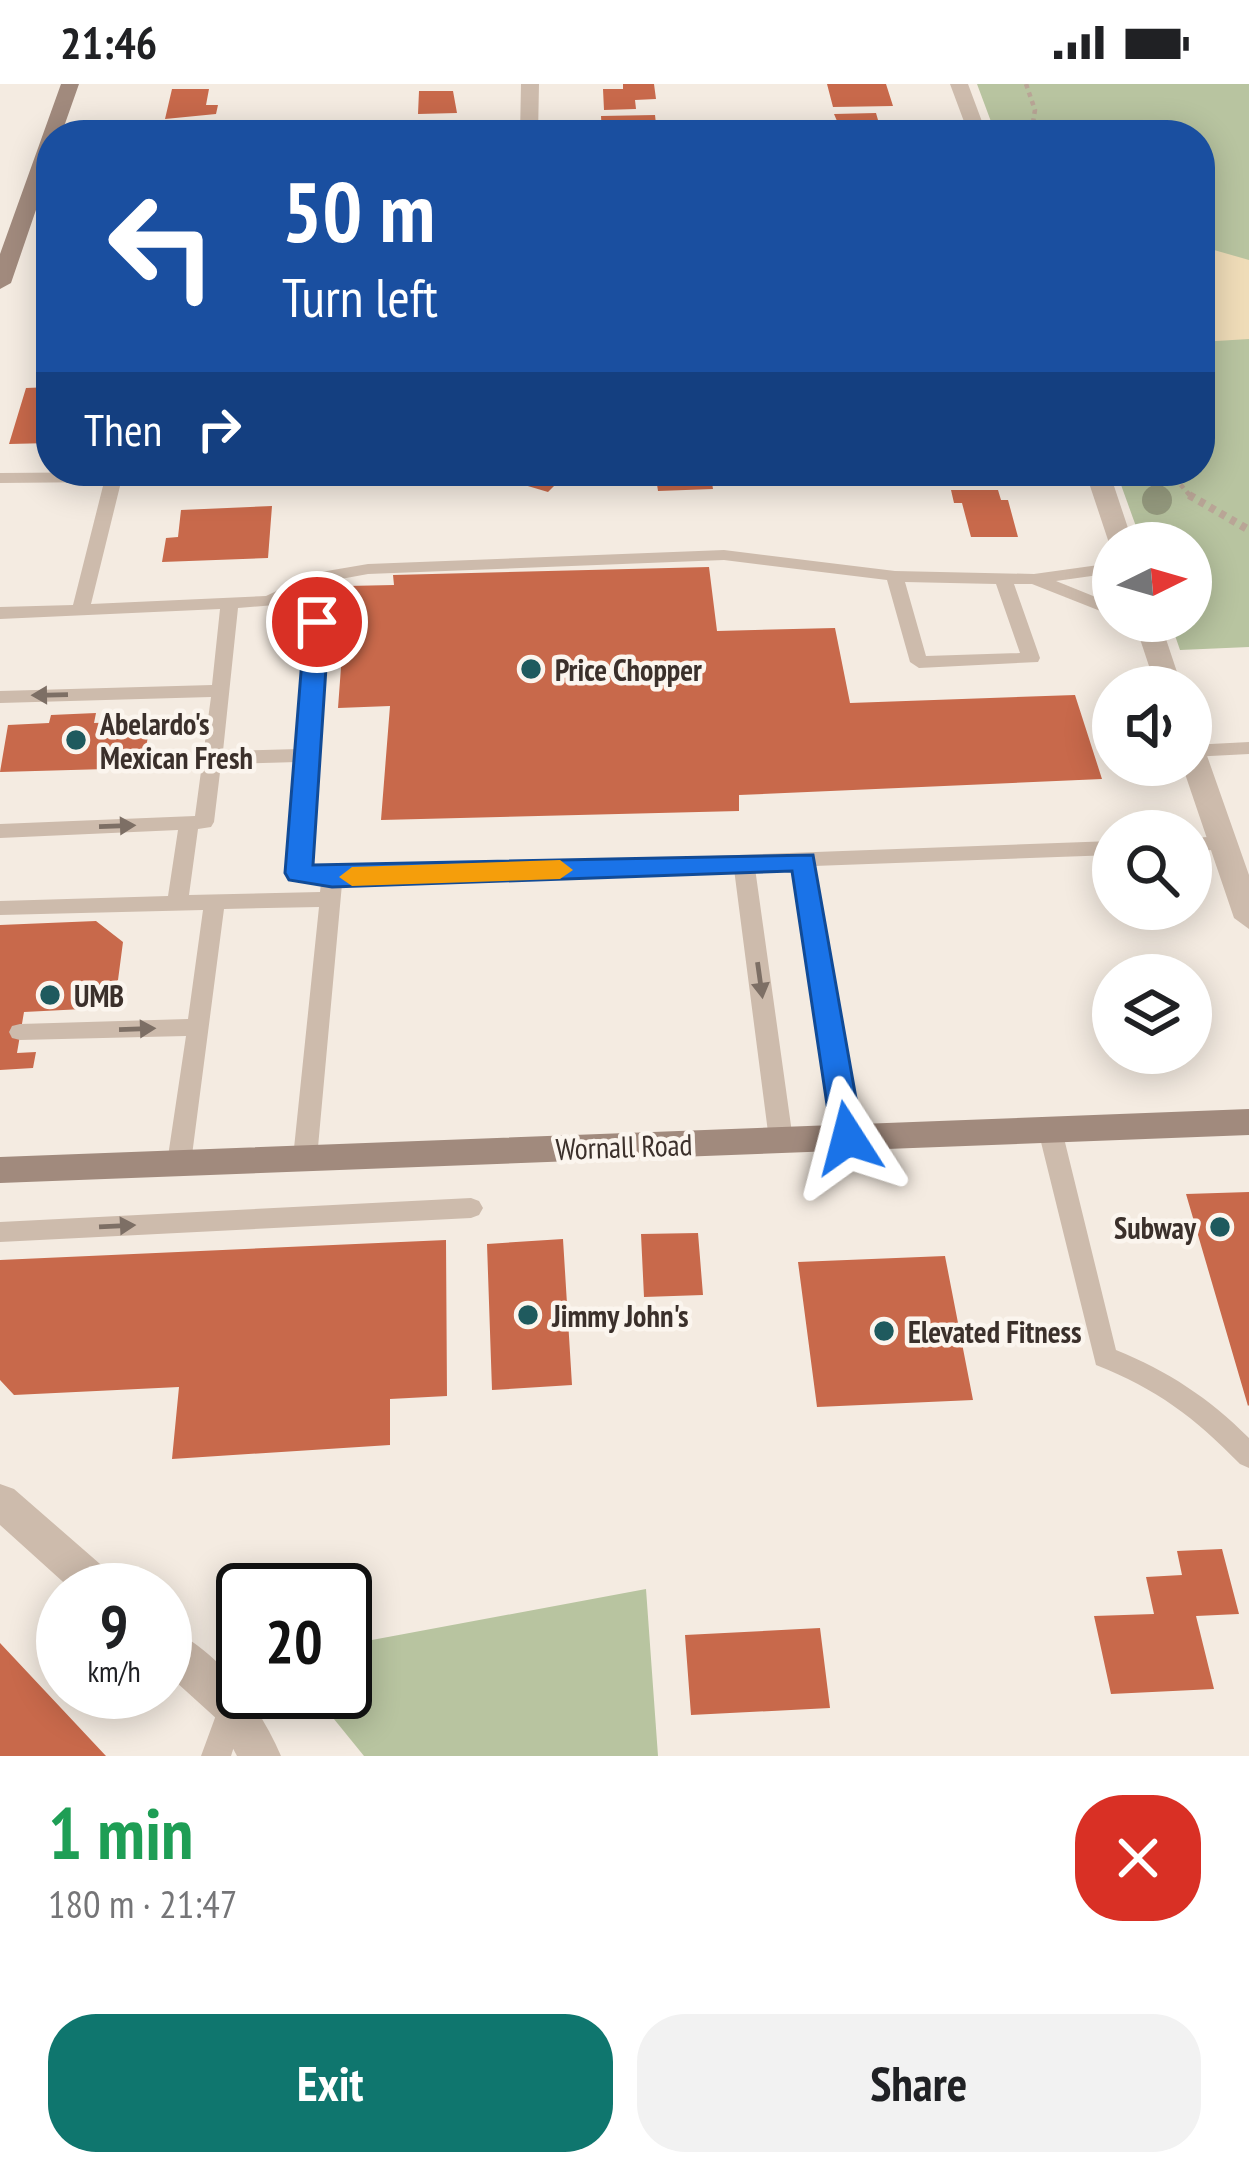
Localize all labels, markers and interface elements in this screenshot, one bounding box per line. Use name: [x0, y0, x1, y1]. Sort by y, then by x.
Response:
text: 21:46: [60, 13, 157, 71]
text: 50 m: [282, 156, 435, 265]
icon: left: [84, 168, 240, 324]
text: Turn left: [282, 262, 438, 332]
icon: right: [186, 396, 252, 462]
text: Then: [84, 400, 162, 458]
north arrow: [1092, 522, 1212, 642]
map controls: [1092, 522, 1212, 1074]
pin: [266, 571, 368, 673]
icon: arrive: [284, 589, 350, 655]
place label: Price Chopper: [555, 650, 702, 689]
marker: Price Chopper: [518, 656, 544, 682]
button: sound: [1092, 666, 1212, 786]
one-way arrow: [30, 686, 68, 705]
place label: Abelardo's Mexican Fresh: [99, 704, 253, 777]
marker: Abelardo's Mexican Fresh: [63, 727, 89, 753]
button: search: [1092, 810, 1212, 930]
one-way arrow: [99, 816, 137, 835]
button: layers: [1092, 954, 1212, 1074]
one-way arrow: [750, 961, 769, 999]
place label: UMB: [74, 976, 124, 1015]
marker: UMB: [37, 982, 63, 1008]
one-way arrow: [119, 1019, 157, 1038]
position arrow: [785, 1075, 911, 1201]
street label: Wornall Road: [555, 1124, 693, 1168]
place label: Subway: [1114, 1208, 1197, 1247]
marker: Subway: [1207, 1214, 1233, 1240]
one-way arrow: [99, 1216, 137, 1235]
place label: Jimmy John's: [551, 1296, 689, 1335]
marker: Jimmy John's: [515, 1302, 541, 1328]
place label: Elevated Fitness: [908, 1312, 1082, 1351]
marker: Elevated Fitness: [871, 1318, 897, 1344]
speed limit sign: 20: [216, 1563, 372, 1719]
text: 9: [100, 1587, 128, 1665]
text: km/h: [87, 1651, 141, 1690]
text: 1 min: [48, 1786, 193, 1879]
button: close: [1075, 1795, 1201, 1921]
text: 180 m · 21:47: [48, 1878, 237, 1929]
button: Exit: [48, 2014, 613, 2152]
button: Share: [637, 2014, 1201, 2152]

